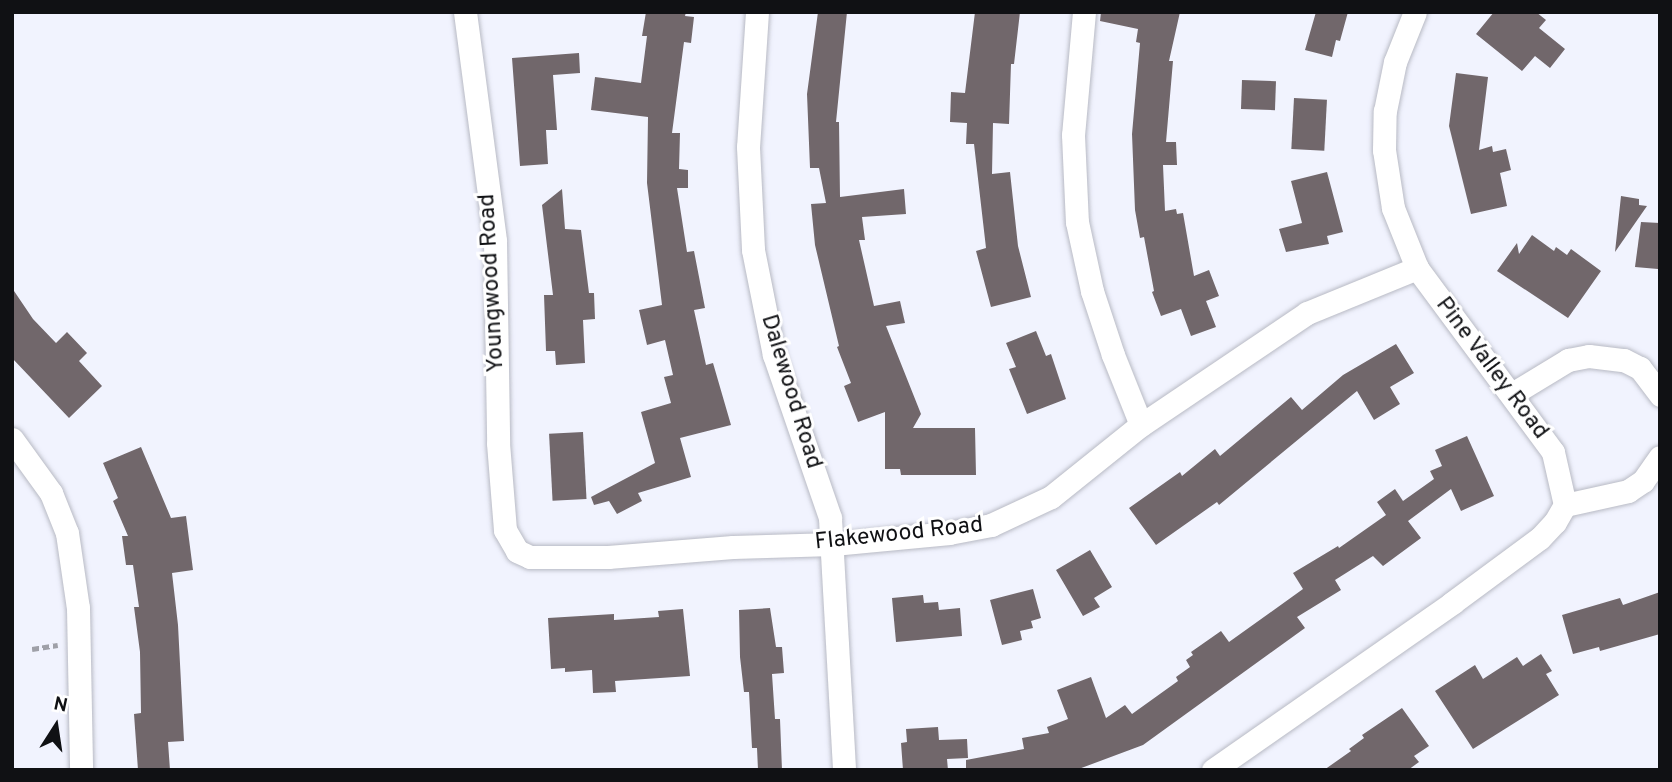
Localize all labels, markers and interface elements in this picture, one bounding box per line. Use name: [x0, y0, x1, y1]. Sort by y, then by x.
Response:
street label: Youngwood Road: [475, 193, 511, 373]
street label: Pine Valley Road: [1428, 292, 1554, 446]
street label: Dalewood Road: [753, 312, 827, 472]
street label: Flakewood Road: [814, 512, 984, 558]
north arrow: [21, 691, 91, 761]
text: N: [51, 692, 70, 719]

